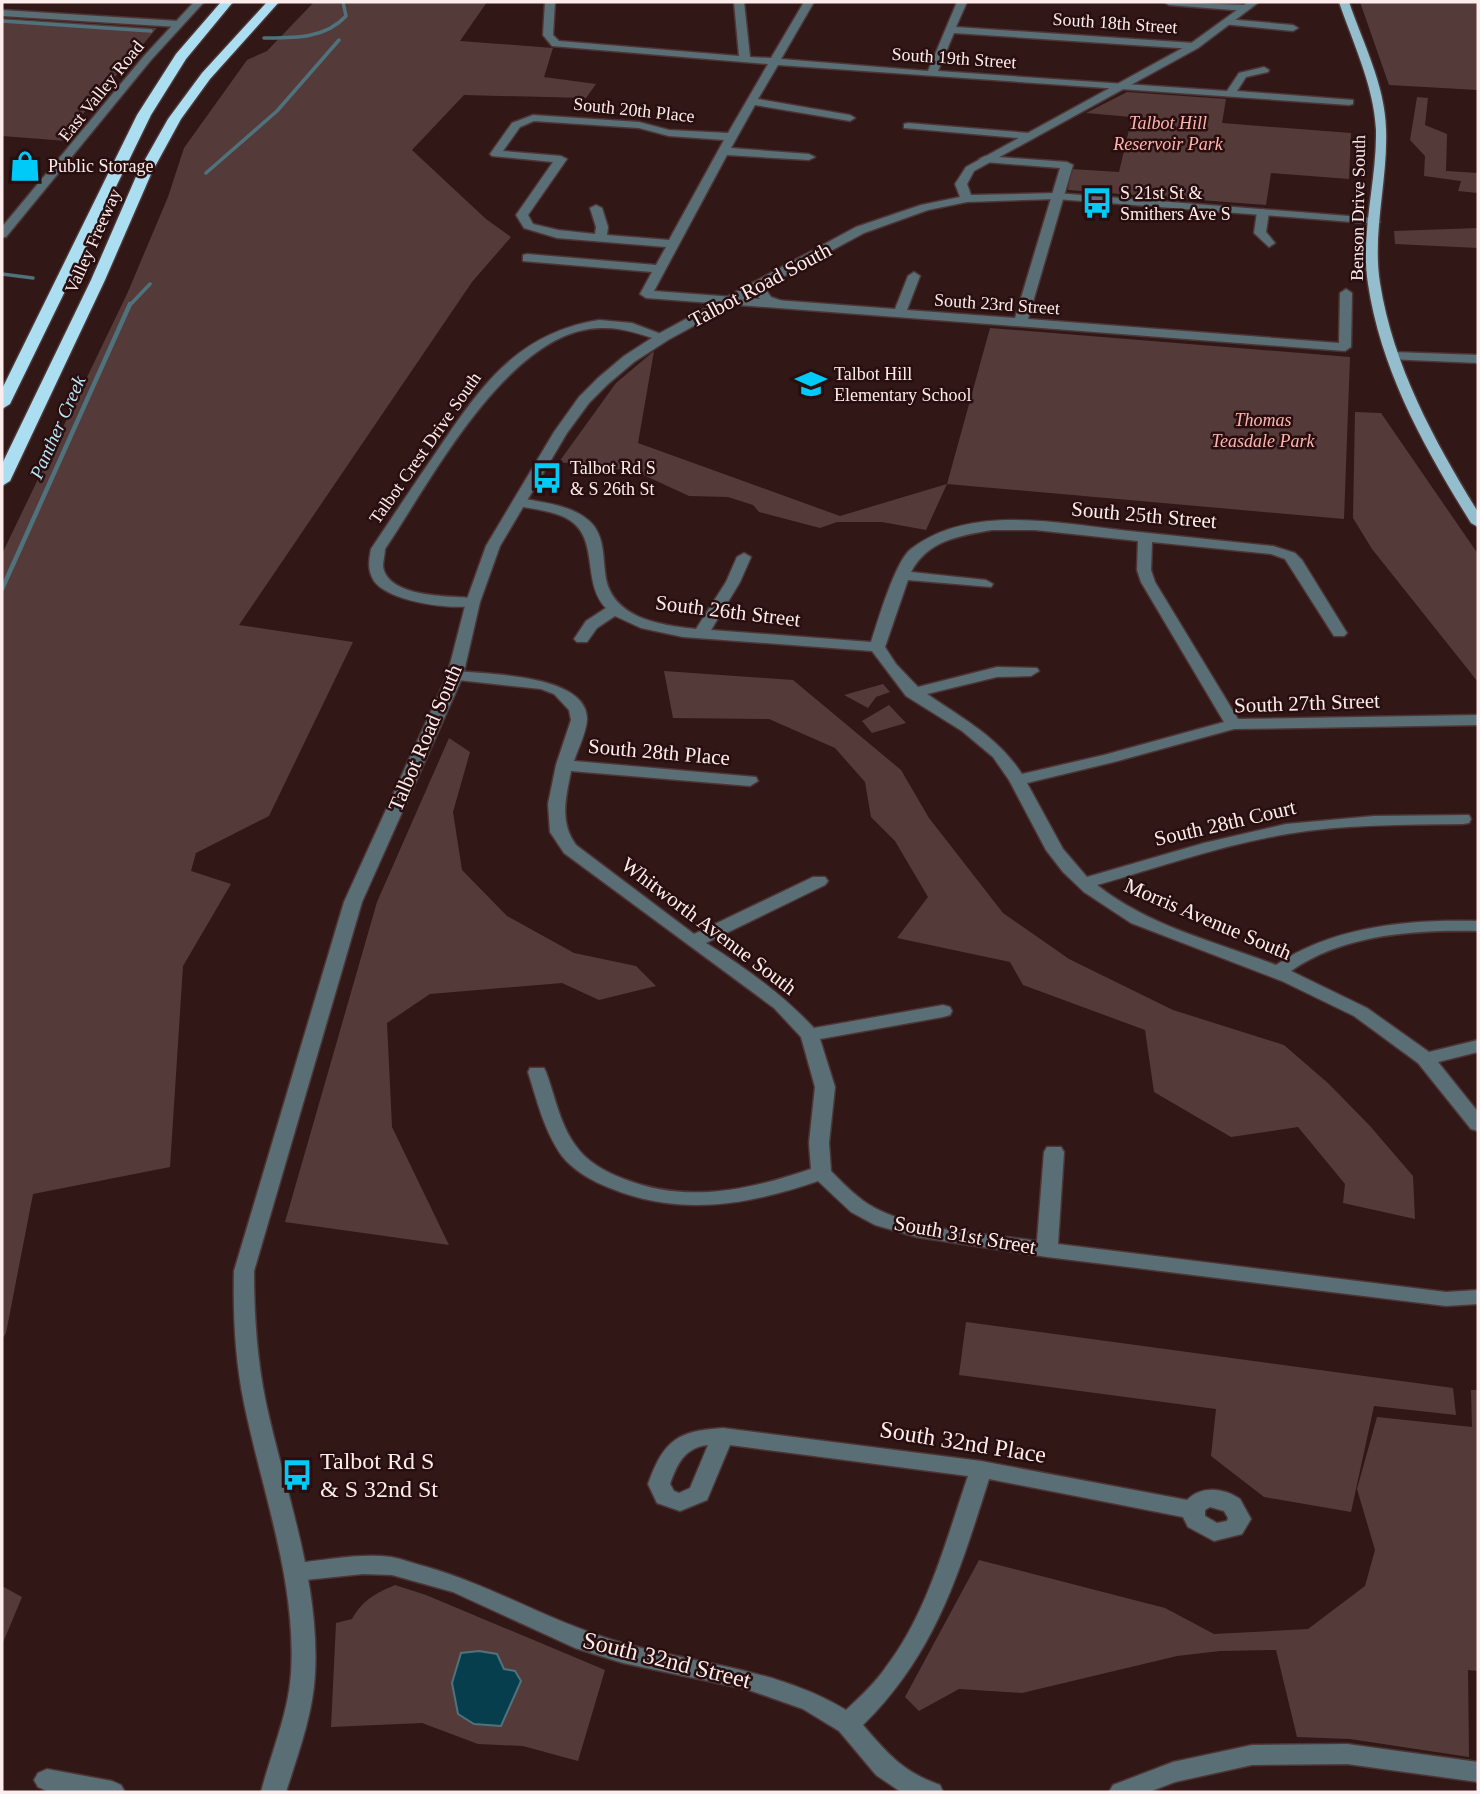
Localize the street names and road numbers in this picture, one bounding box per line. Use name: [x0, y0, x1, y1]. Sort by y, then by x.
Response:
street label: South 18th Street: [1052, 9, 1178, 37]
street label: East Valley Road: [54, 37, 148, 145]
street label: South 19th Street: [891, 44, 1017, 72]
street label: South 20th Place: [572, 94, 696, 126]
street label: Benson Drive South: [1347, 135, 1369, 281]
street label: Valley Freeway: [61, 186, 125, 296]
street label: Talbot Road South: [685, 237, 835, 332]
street label: South 23rd Street: [933, 290, 1061, 318]
street label: Talbot Crest Drive South: [365, 368, 485, 528]
street label: South 25th Street: [1070, 497, 1218, 533]
street label: South 26th Street: [654, 590, 802, 632]
street label: Talbot Road South: [383, 661, 467, 815]
street label: South 27th Street: [1234, 688, 1380, 718]
street label: South 28th Place: [587, 734, 731, 770]
street label: South 28th Court: [1152, 795, 1298, 851]
street label: Whitworth Avenue South: [617, 852, 802, 1000]
street label: Morris Avenue South: [1121, 873, 1296, 965]
street label: South 31st Street: [892, 1211, 1038, 1259]
street label: South 32nd Place: [878, 1416, 1048, 1468]
street label: South 32nd Street: [580, 1627, 754, 1693]

